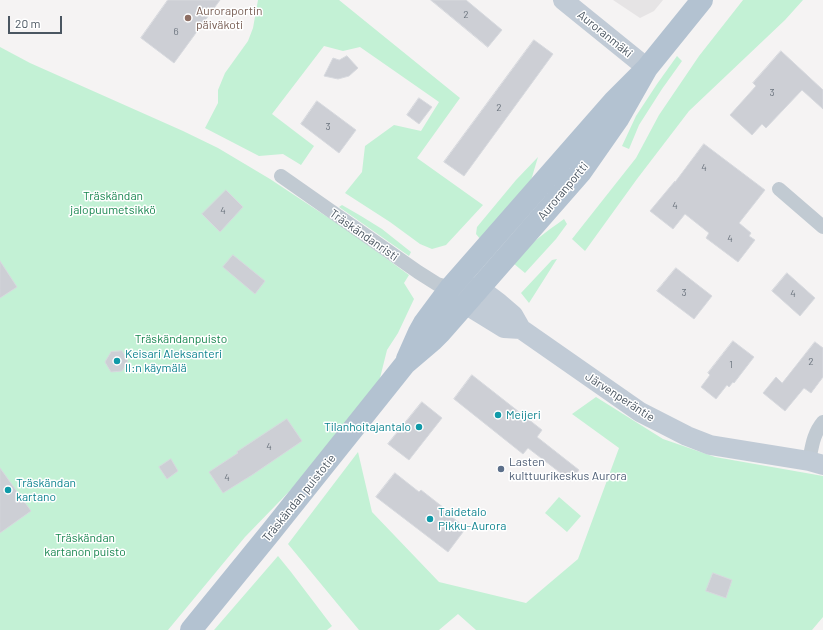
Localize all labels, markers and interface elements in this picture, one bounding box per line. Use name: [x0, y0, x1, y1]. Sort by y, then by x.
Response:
place label: Auroraportin päiväkoti: [196, 4, 263, 32]
street label: Auroranmäki: [575, 7, 635, 61]
scale bar: [10, 8, 64, 34]
house number: 2: [463, 9, 469, 21]
marker: Auroraportin päiväkoti: [183, 13, 193, 23]
text: 20 m: [15, 16, 41, 30]
house number: 6: [173, 26, 179, 38]
house number: 3: [769, 87, 775, 99]
house number: 2: [496, 102, 502, 114]
house number: 3: [325, 121, 331, 133]
street label: Auroranportti: [535, 159, 591, 223]
house number: 4: [701, 162, 707, 174]
park label: Träskändan jalopuumetsikkö: [70, 189, 156, 217]
house number: 4: [672, 200, 678, 212]
house number: 4: [220, 205, 226, 217]
street label: Träskändanristi: [327, 206, 401, 264]
house number: 4: [727, 233, 733, 245]
house number: 3: [681, 287, 687, 299]
house number: 4: [790, 288, 796, 300]
park label: Träskändanpuisto: [135, 332, 227, 346]
place label: Keisari Aleksanteri II:n käymälä: [125, 347, 222, 375]
marker: Keisari Aleksanteri II:n käymälä: [112, 356, 122, 366]
house number: 2: [808, 356, 814, 368]
house number: 1: [729, 359, 733, 371]
street label: Järvenperäntie: [583, 369, 657, 425]
place label: Meijeri: [506, 408, 541, 422]
marker: Meijeri: [493, 410, 503, 420]
place label: Tilanhoitajantalo: [324, 420, 411, 434]
marker: Tilanhoitajantalo: [414, 422, 424, 432]
house number: 4: [266, 441, 272, 453]
street label: Träskändan puistotie: [259, 451, 339, 545]
place label: Lasten kulttuurikeskus Aurora: [509, 455, 627, 483]
marker: Lasten kulttuurikeskus Aurora: [496, 464, 506, 474]
house number: 4: [224, 472, 230, 484]
place label: Träskändan kartano: [16, 476, 76, 504]
marker: Träskändan kartano: [3, 485, 13, 495]
place label: Taidetalo Pikku-Aurora: [438, 505, 506, 533]
marker: Taidetalo Pikku-Aurora: [425, 514, 435, 524]
park label: Träskändan kartanon puisto: [44, 531, 126, 559]

